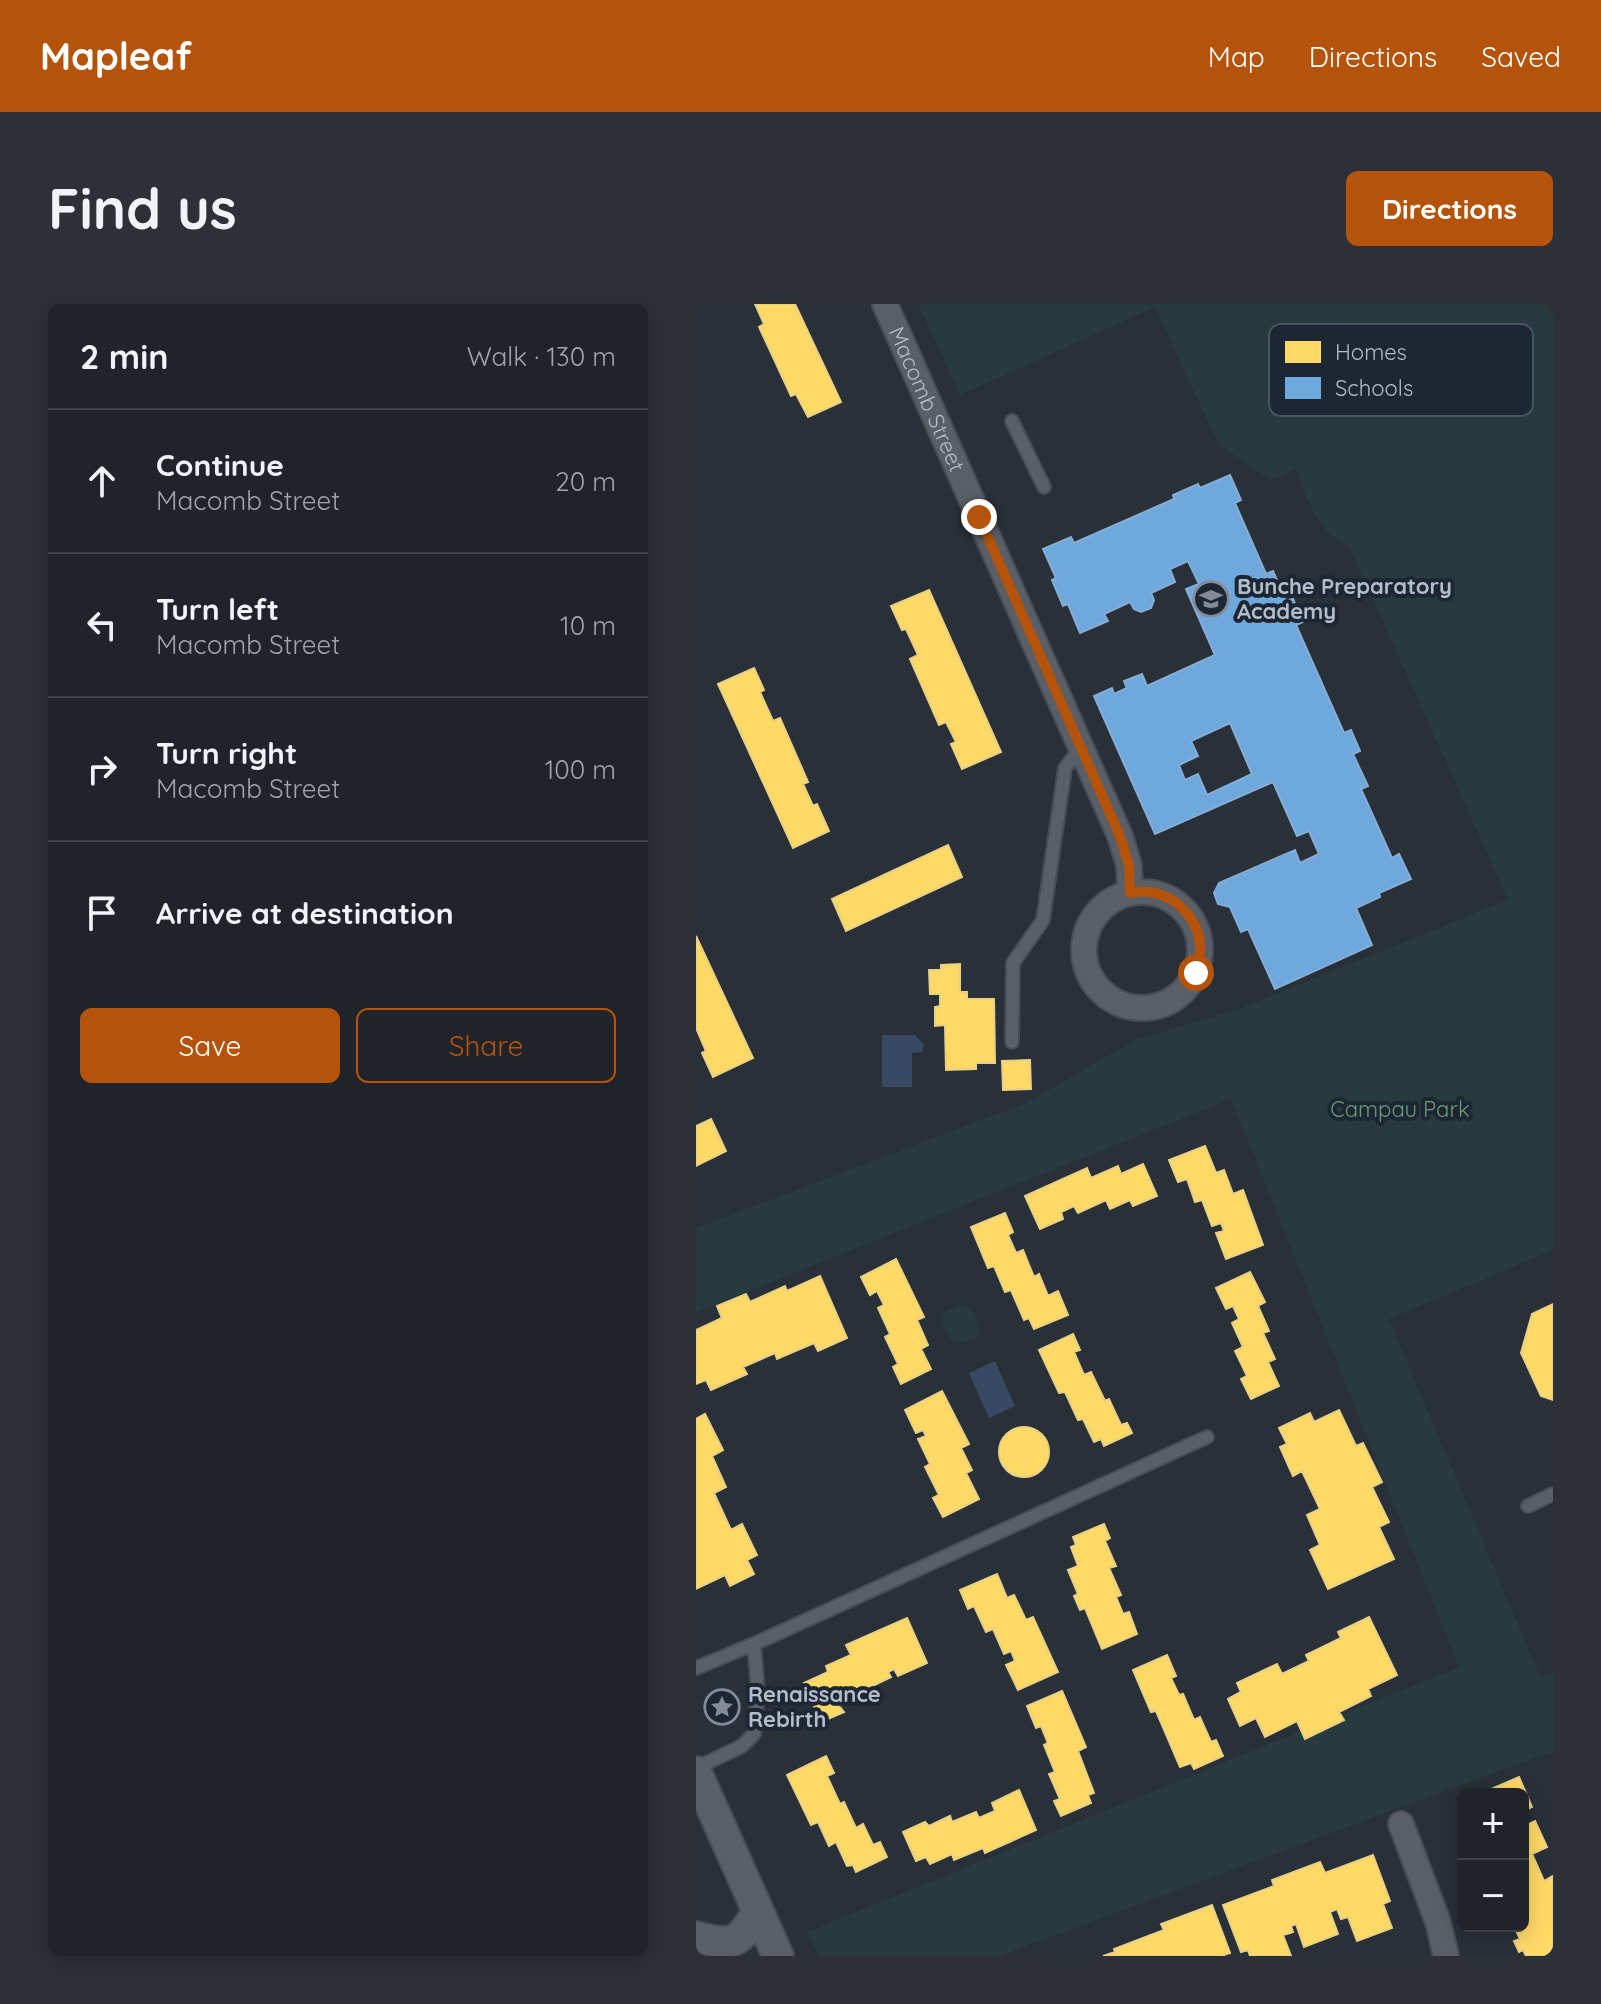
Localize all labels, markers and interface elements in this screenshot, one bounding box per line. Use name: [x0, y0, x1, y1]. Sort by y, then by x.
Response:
text: Mapleaf: [40, 32, 192, 80]
text: Map: [1208, 39, 1265, 74]
text: Directions: [1309, 39, 1437, 74]
text: Saved: [1481, 39, 1561, 74]
button: Directions: [1346, 171, 1553, 246]
text: Find us: [48, 173, 237, 243]
street label: Macomb Street: [883, 322, 971, 476]
legend: [1269, 324, 1533, 416]
text: 2 min: [80, 335, 169, 378]
text: Homes: [1335, 338, 1407, 366]
text: Walk · 130 m: [467, 340, 616, 373]
text: Schools: [1335, 374, 1413, 402]
text: Continue: [156, 446, 284, 484]
icon: ahead: [80, 459, 124, 503]
text: 20 m: [555, 465, 616, 498]
text: Macomb Street: [156, 484, 340, 517]
route end: [961, 499, 997, 535]
place label: Bunche Preparatory Academy: [1237, 572, 1452, 625]
school or university icon: Bunche Preparatory Academy: [1192, 580, 1230, 618]
text: Turn left: [156, 590, 279, 628]
icon: left: [80, 603, 124, 647]
text: 10 m: [560, 609, 616, 642]
text: Macomb Street: [156, 628, 340, 661]
text: Turn right: [156, 734, 297, 772]
icon: right: [80, 747, 124, 791]
text: 100 m: [545, 753, 616, 786]
text: Macomb Street: [156, 772, 340, 805]
icon: arrive: [80, 891, 124, 935]
text: Arrive at destination: [156, 894, 454, 932]
route start: [1178, 955, 1214, 991]
button: Save: [80, 1008, 340, 1083]
button: Share: [356, 1008, 616, 1083]
park label: Campau Park: [1330, 1095, 1470, 1123]
place label: Renaissance Rebirth: [748, 1680, 881, 1733]
place icon: Renaissance Rebirth: [703, 1688, 741, 1726]
map controls: [1457, 1788, 1529, 1932]
button: +: [1457, 1788, 1529, 1860]
button: −: [1457, 1860, 1529, 1932]

